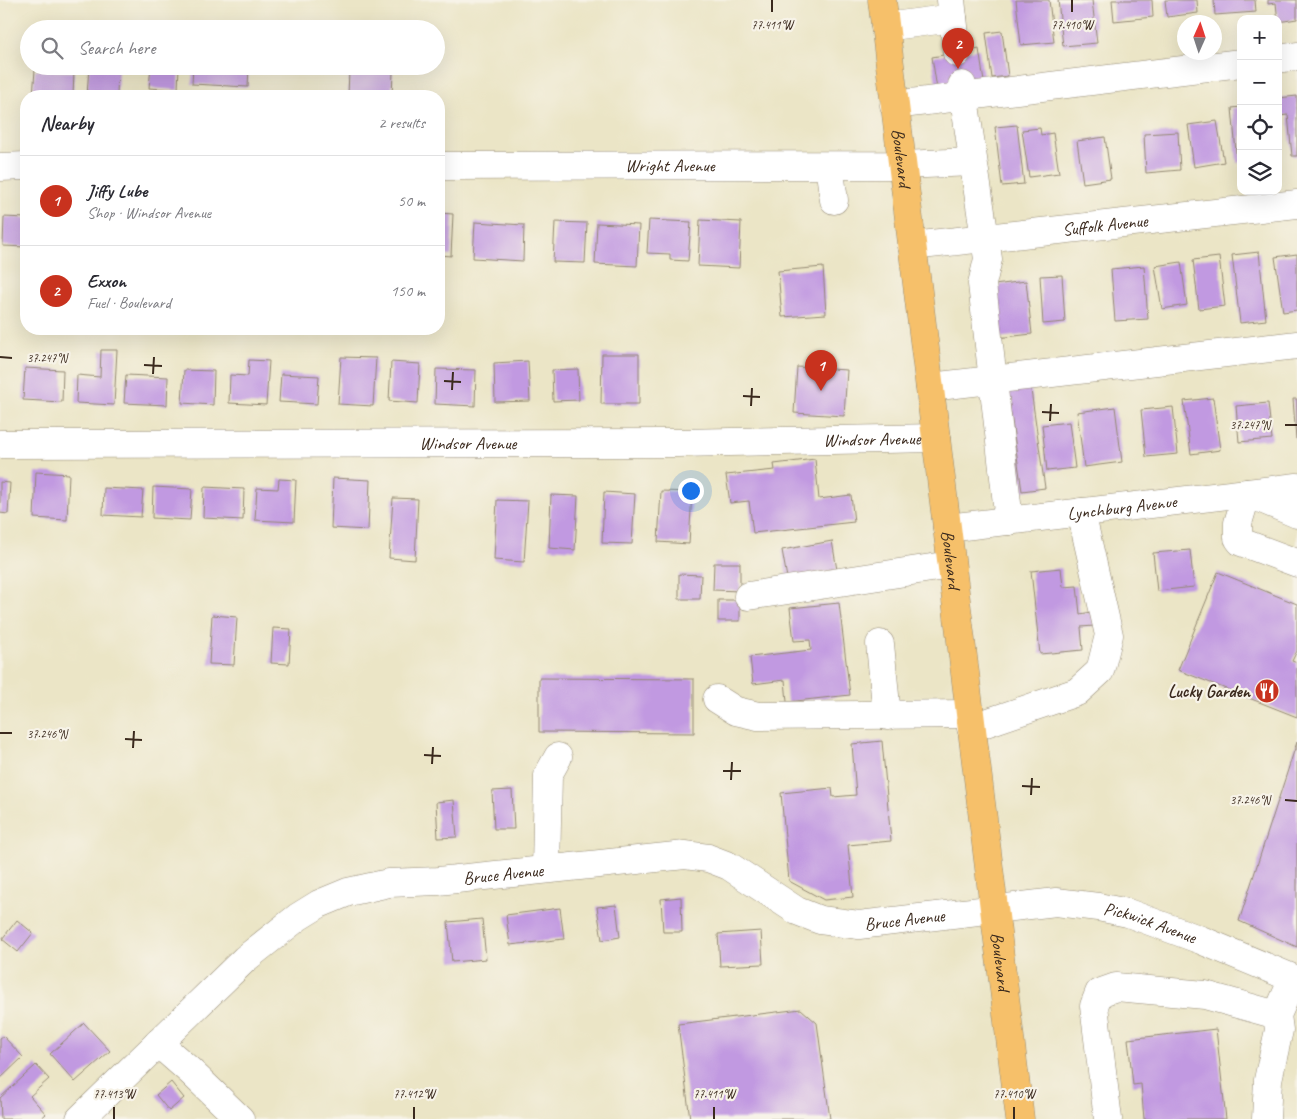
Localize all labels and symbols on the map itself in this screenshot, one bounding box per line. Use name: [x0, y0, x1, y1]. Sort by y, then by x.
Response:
north arrow: [1177, 15, 1222, 60]
text: 77.411°W: [751, 17, 795, 33]
text: 77.410°W: [1051, 17, 1095, 33]
pin: 2: [942, 28, 974, 69]
street label: Boulevard: [887, 127, 916, 191]
street label: Wright Avenue: [625, 154, 716, 177]
street label: Suffolk Avenue: [1061, 209, 1150, 241]
text: 37.247°N: [27, 350, 69, 366]
pin: 1: [805, 350, 837, 391]
text: 37.247°N: [1230, 417, 1272, 433]
street label: Windsor Avenue: [823, 427, 922, 451]
street label: Windsor Avenue: [420, 432, 518, 454]
your location: [678, 478, 704, 504]
street label: Lynchburg Avenue: [1066, 490, 1179, 525]
street label: Boulevard: [937, 529, 966, 593]
restaurant icon: Lucky Garden: [1254, 678, 1280, 704]
place label: Lucky Garden: [1168, 680, 1252, 702]
text: 37.246°N: [27, 726, 69, 742]
text: 37.246°N: [1230, 792, 1272, 808]
street label: Bruce Avenue: [462, 859, 545, 889]
street label: Pickwick Avenue: [1102, 897, 1200, 949]
street label: Bruce Avenue: [863, 904, 947, 935]
street label: Boulevard: [986, 931, 1015, 995]
text: 77.413°W: [93, 1086, 137, 1102]
text: 77.412°W: [393, 1086, 437, 1102]
text: 77.411°W: [693, 1086, 737, 1102]
text: 77.410°W: [993, 1086, 1037, 1102]

